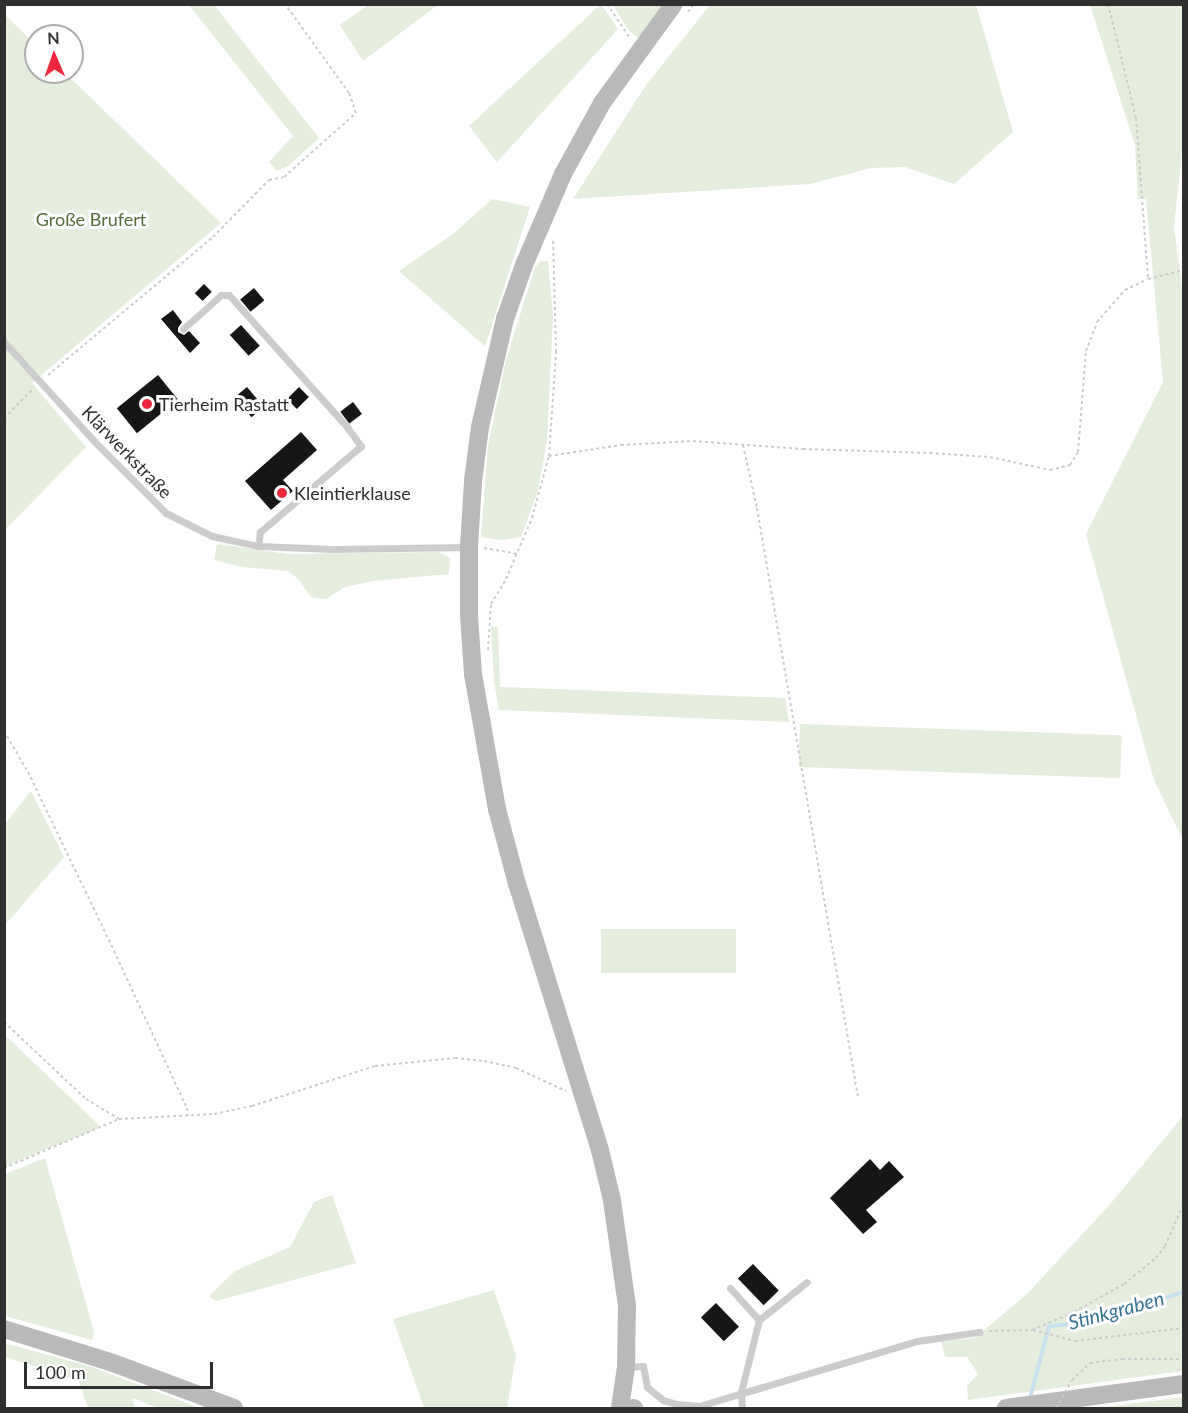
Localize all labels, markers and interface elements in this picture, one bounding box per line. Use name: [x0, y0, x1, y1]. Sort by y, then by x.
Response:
north arrow: [24, 24, 84, 84]
text: N: [47, 28, 60, 47]
park label: Große Brufert: [36, 208, 146, 230]
place label: Tierheim Rastatt: [159, 393, 289, 415]
marker: Tierheim Rastatt: [140, 397, 154, 411]
street label: Klärwerkstraße: [77, 401, 177, 503]
place label: Kleintierklause: [294, 482, 411, 504]
marker: Kleintierklause: [275, 486, 289, 500]
water label: Stinkgraben: [1065, 1286, 1167, 1334]
scale bar: [27, 1350, 216, 1388]
text: 100 m: [35, 1361, 86, 1383]

